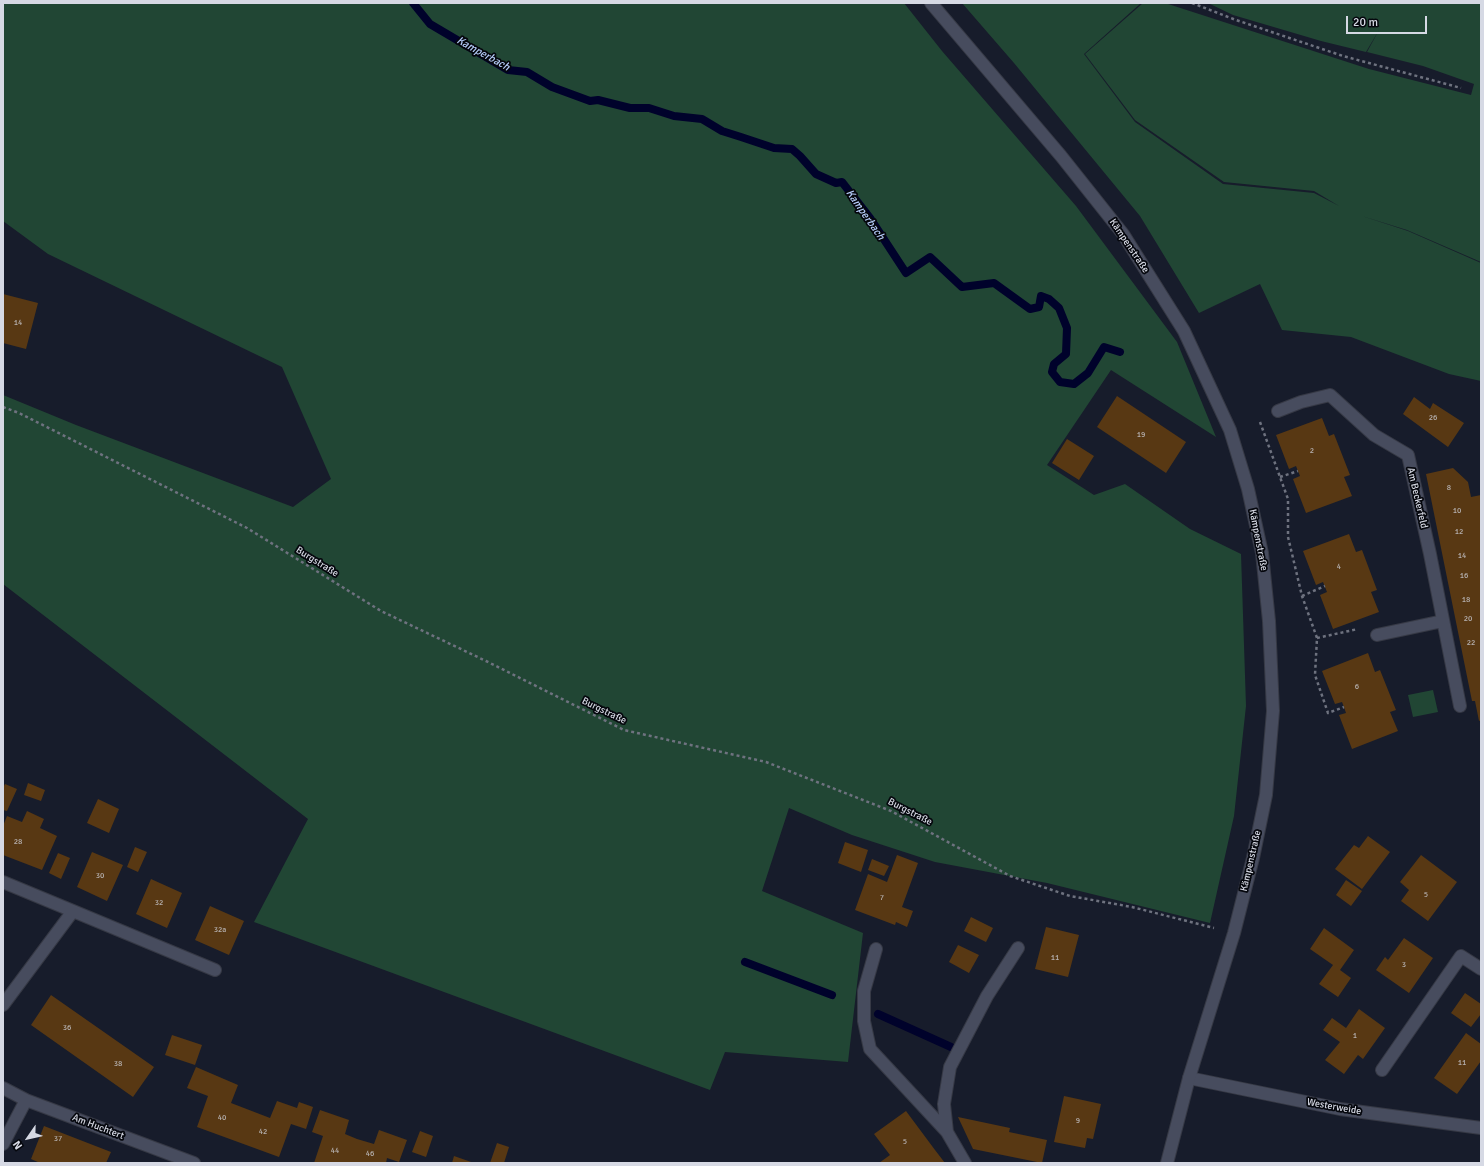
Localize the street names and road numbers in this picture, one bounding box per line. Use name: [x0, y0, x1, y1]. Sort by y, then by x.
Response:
street label: Kämpenstraße: [1107, 217, 1151, 275]
street label: Am Beckerfeld: [1404, 466, 1430, 530]
street label: Kämpenstraße: [1246, 508, 1270, 572]
street label: Burgstraße: [293, 544, 341, 580]
street label: Burgstraße: [580, 695, 628, 727]
street label: Burgstraße: [886, 796, 934, 828]
street label: Kämpenstraße: [1238, 829, 1264, 893]
street label: Westerweide: [1306, 1096, 1362, 1118]
street label: Am Huchtert: [70, 1112, 126, 1142]

